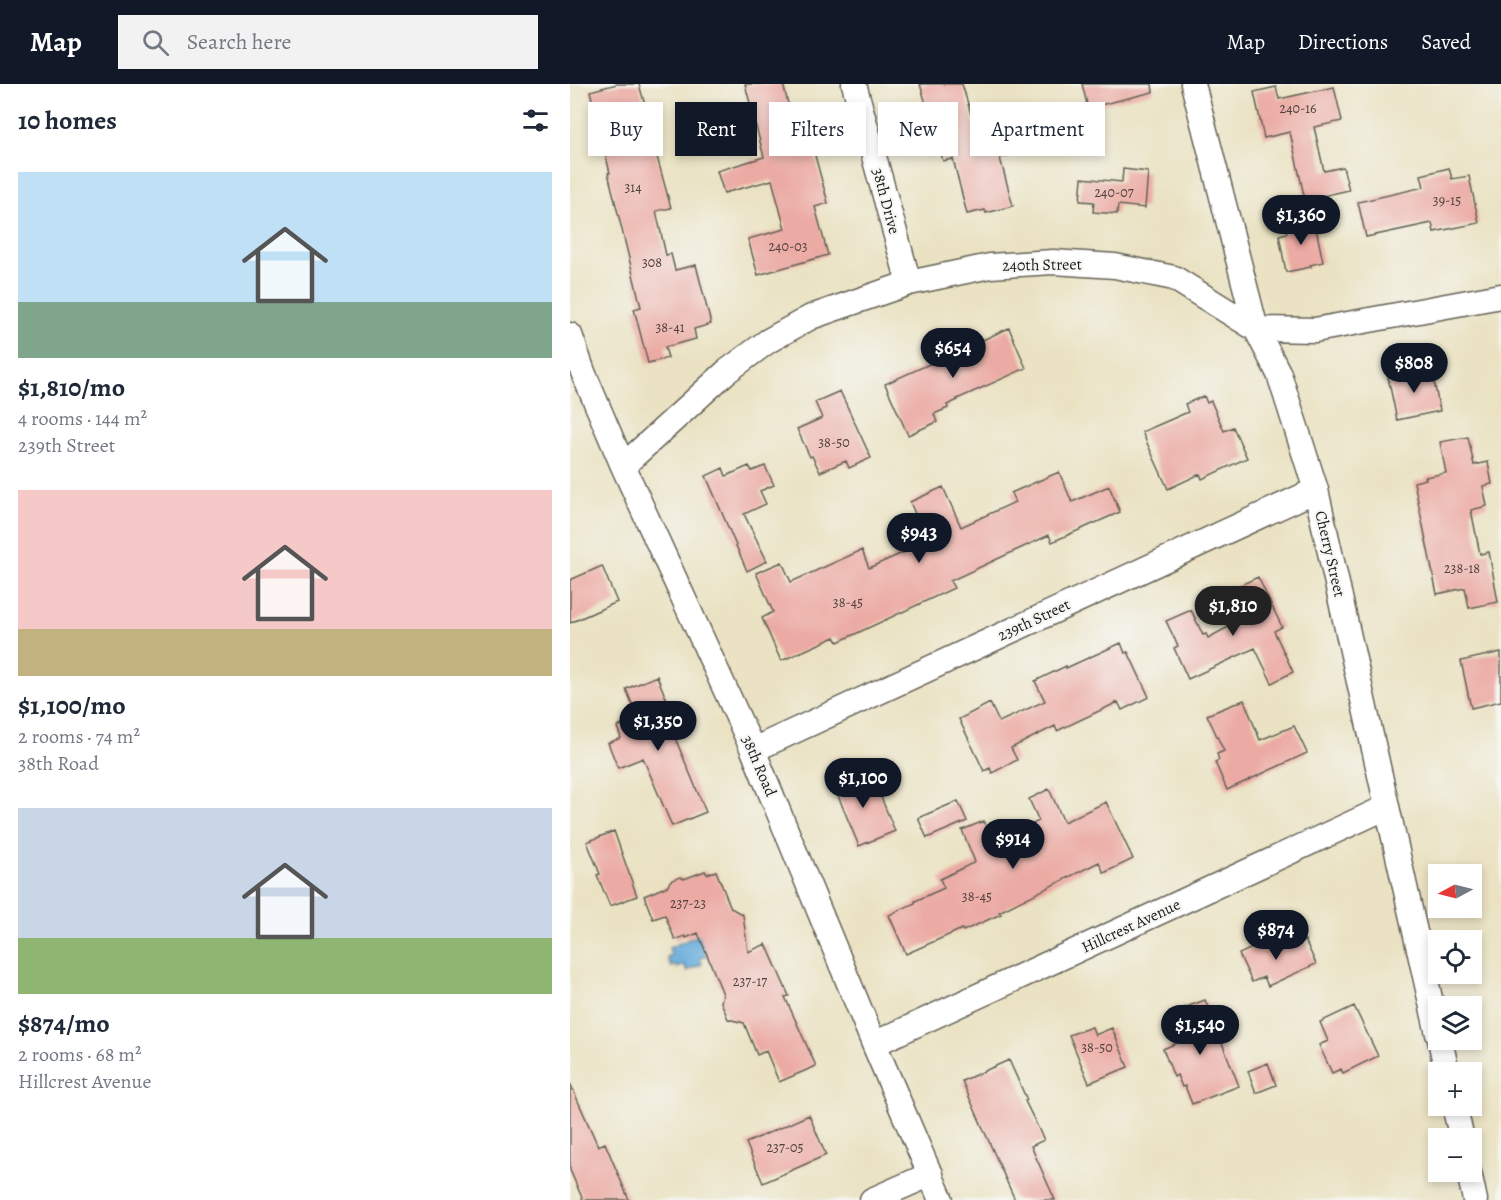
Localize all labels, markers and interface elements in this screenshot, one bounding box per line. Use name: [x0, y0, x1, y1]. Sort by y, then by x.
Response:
search box: [118, 15, 538, 69]
text: Map: [30, 23, 82, 61]
icon: search: [139, 26, 172, 59]
text: Search here: [187, 27, 291, 57]
text: Map: [1227, 28, 1265, 56]
text: Directions: [1298, 28, 1388, 56]
text: Saved: [1421, 28, 1471, 56]
house number: 240-16: [1279, 99, 1317, 118]
chip: Buy: [588, 102, 663, 156]
chip: Rent: [675, 102, 757, 156]
chip: Filters: [769, 102, 866, 156]
chip: New: [878, 102, 958, 156]
chip: Apartment: [970, 102, 1105, 156]
text: 10 homes: [18, 103, 117, 138]
icon: filters: [519, 104, 552, 137]
street label: 38th Drive: [867, 166, 905, 236]
house number: 314: [625, 178, 641, 197]
house number: 240-07: [1094, 183, 1134, 202]
house number: 39-15: [1433, 191, 1461, 210]
pin: $1,360: [1252, 195, 1350, 246]
text: $1,360: [1276, 201, 1326, 228]
icon: home: [231, 211, 339, 319]
house number: 240-03: [768, 237, 808, 256]
house number: 308: [642, 253, 662, 272]
street label: 240th Street: [1002, 253, 1082, 277]
house number: 38-41: [655, 318, 685, 337]
pin: $654: [917, 328, 989, 379]
text: $654: [935, 334, 971, 361]
pin: $808: [1378, 343, 1450, 394]
text: $808: [1395, 349, 1433, 376]
text: $1,810/mo: [18, 370, 125, 405]
text: 4 rooms · 144 m²: [18, 405, 147, 432]
text: 239th Street: [18, 432, 115, 459]
house number: 38-50: [818, 433, 850, 452]
street label: Cherry Street: [1309, 509, 1351, 599]
pin: $943: [883, 513, 955, 564]
text: $943: [901, 519, 937, 546]
icon: home: [231, 529, 339, 637]
house number: 238-18: [1444, 559, 1480, 578]
pin: $1,810: [1184, 586, 1282, 637]
text: $1,810: [1209, 592, 1257, 619]
house number: 38-45: [833, 593, 863, 612]
street label: 239th Street: [994, 594, 1074, 646]
text: $1,100/mo: [18, 688, 126, 723]
pin: $1,350: [609, 701, 707, 752]
text: $1,350: [633, 707, 683, 734]
text: 2 rooms · 74 m²: [18, 723, 140, 750]
street label: 38th Road: [736, 732, 782, 800]
text: 38th Road: [18, 750, 99, 777]
pin: $1,100: [814, 758, 912, 809]
text: $1,100: [838, 764, 888, 791]
pin: $914: [977, 819, 1049, 870]
text: $914: [995, 825, 1031, 852]
icon: home: [231, 847, 339, 955]
north arrow: [1428, 864, 1482, 918]
map controls: [1428, 864, 1482, 1182]
house number: 38-45: [962, 887, 992, 906]
street label: Hillcrest Avenue: [1078, 893, 1184, 959]
house number: 237-23: [670, 894, 706, 913]
pin: $874: [1240, 910, 1312, 961]
text: $874: [1258, 916, 1294, 943]
button: locate: [1428, 930, 1482, 984]
house number: 237-17: [733, 972, 767, 991]
button: layers: [1428, 996, 1482, 1050]
pin: $1,540: [1151, 1005, 1249, 1056]
text: $874/mo: [18, 1006, 110, 1041]
text: $1,540: [1175, 1011, 1225, 1038]
house number: 38-50: [1081, 1038, 1113, 1057]
text: 2 rooms · 68 m²: [18, 1041, 142, 1068]
button: +: [1428, 1062, 1482, 1116]
text: Hillcrest Avenue: [18, 1068, 151, 1095]
button: −: [1428, 1128, 1482, 1182]
house number: 237-05: [766, 1138, 804, 1157]

